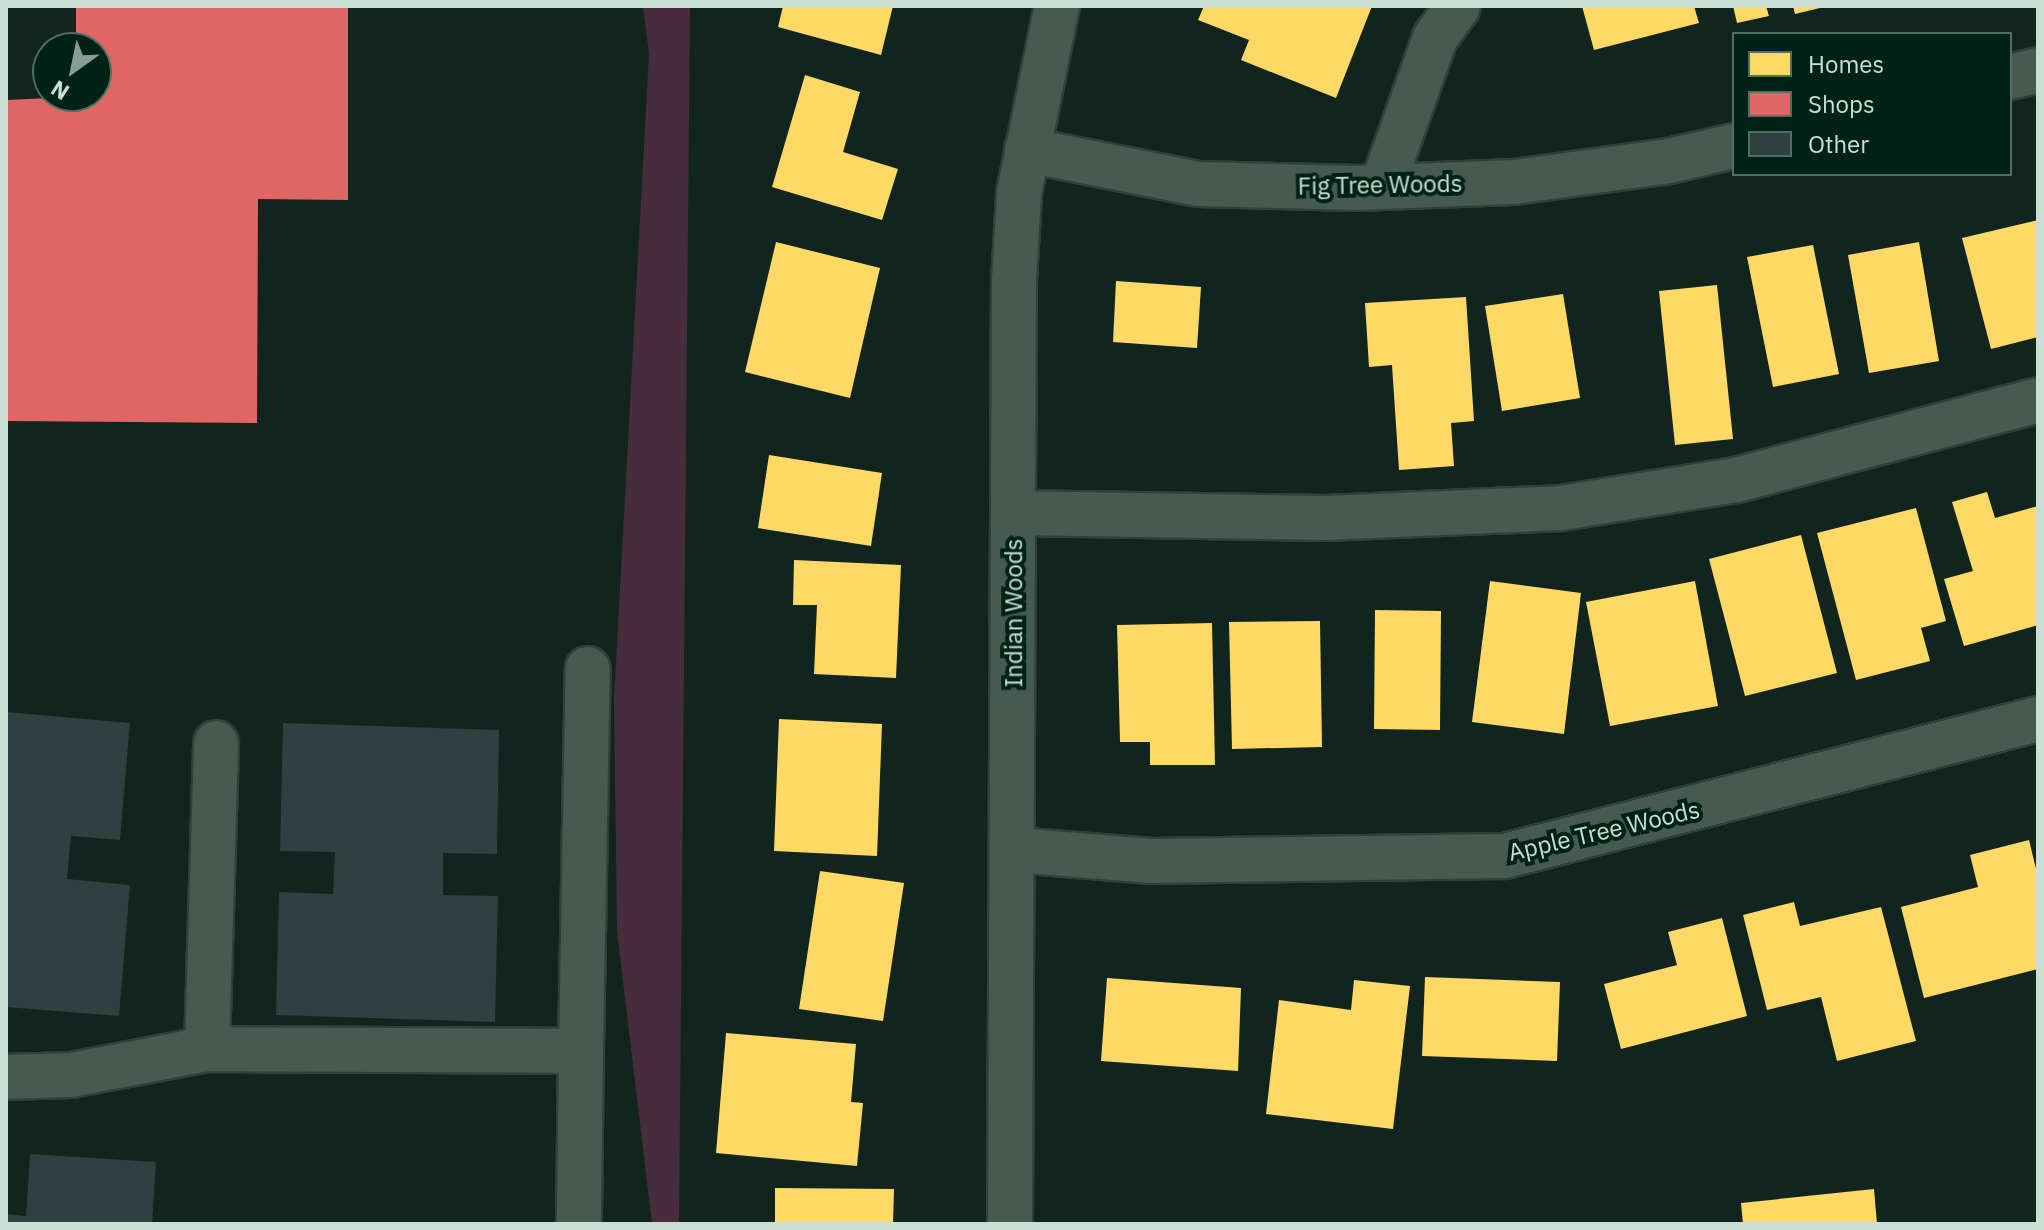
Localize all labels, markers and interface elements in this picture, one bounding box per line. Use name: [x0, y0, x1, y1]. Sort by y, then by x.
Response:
north arrow: [32, 32, 112, 112]
legend: [1732, 32, 2012, 176]
text: Homes: [1808, 48, 1884, 80]
text: N: [45, 74, 74, 107]
text: Shops: [1808, 88, 1875, 120]
text: Other: [1808, 128, 1869, 160]
street label: Fig Tree Woods: [1297, 169, 1463, 201]
street label: Indian Woods: [1000, 539, 1028, 687]
street label: Apple Tree Woods: [1506, 795, 1702, 867]

